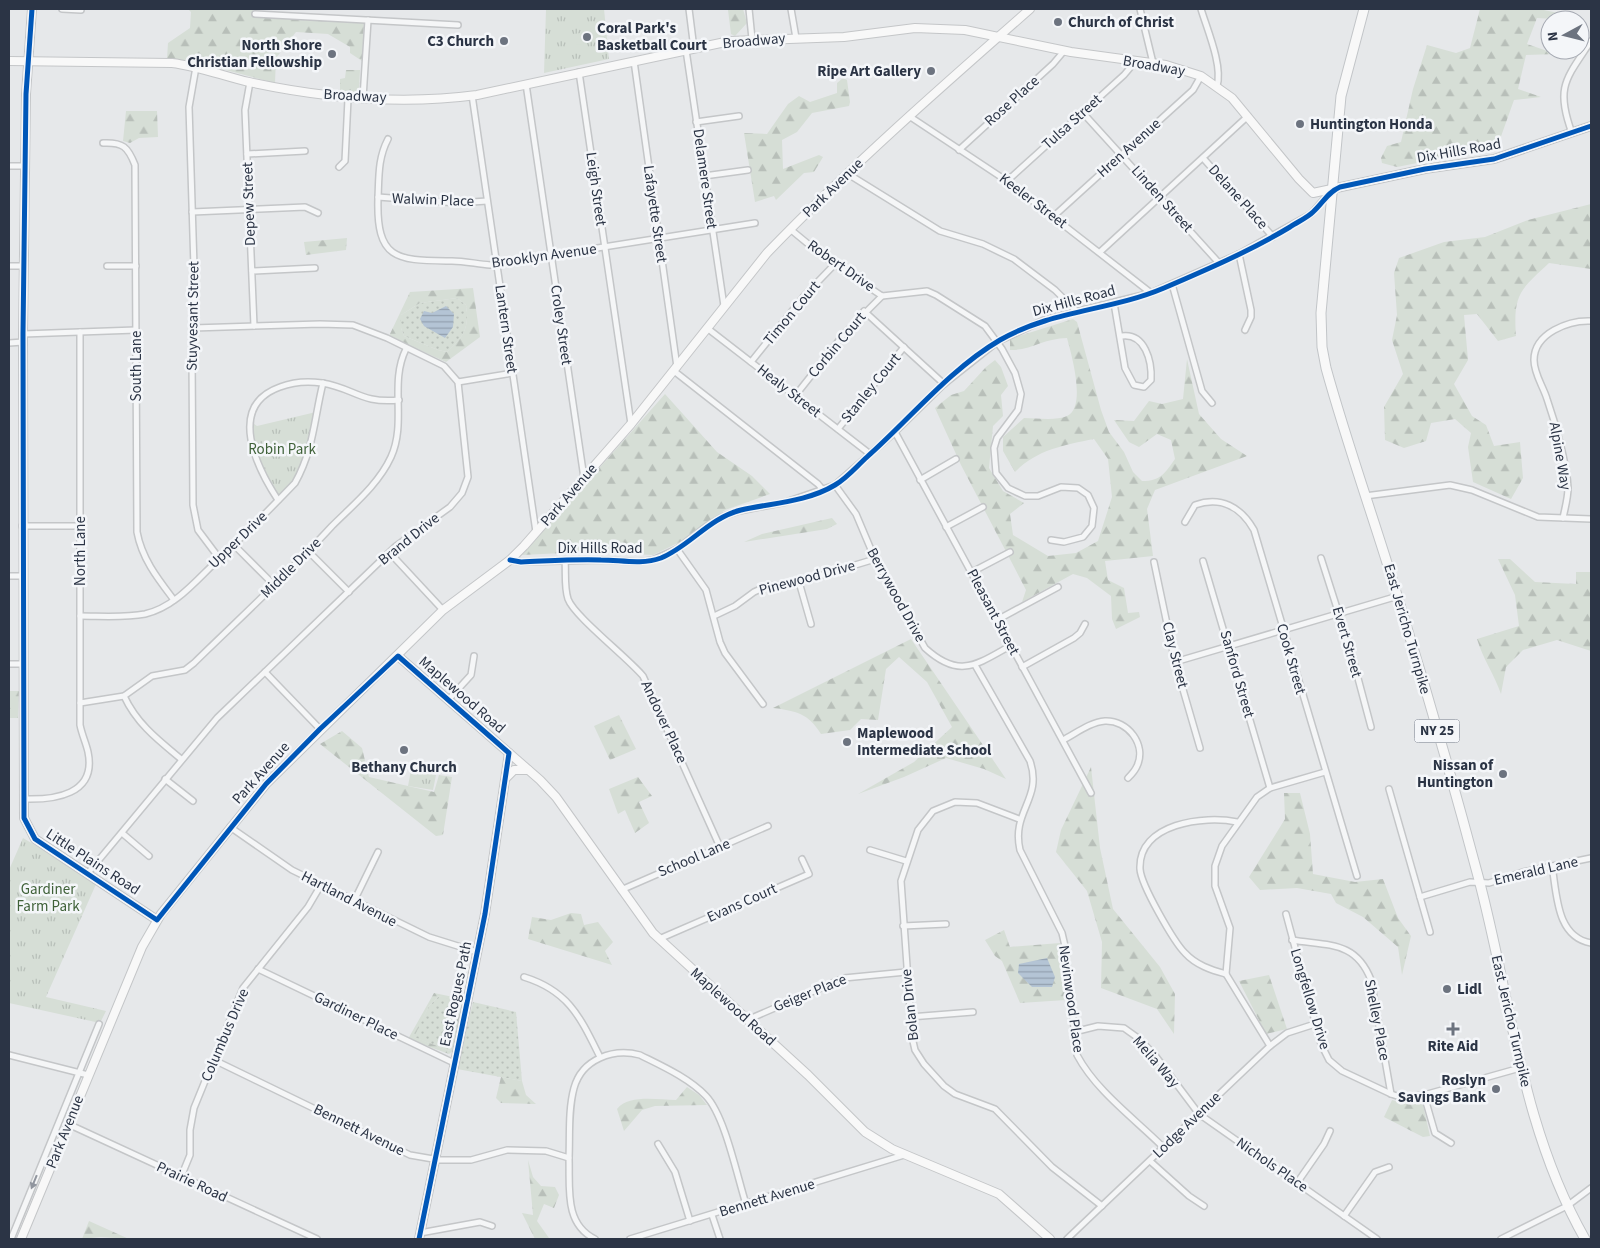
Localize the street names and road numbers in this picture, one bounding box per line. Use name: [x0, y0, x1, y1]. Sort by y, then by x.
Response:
street label: Broadway: [722, 28, 786, 54]
street label: Broadway: [1121, 50, 1187, 82]
street label: Rose Place: [980, 71, 1044, 131]
street label: Broadway: [323, 84, 387, 108]
street label: Tulsa Street: [1038, 90, 1106, 154]
street label: Hren Avenue: [1092, 114, 1166, 182]
street label: Delamere Street: [688, 128, 722, 230]
street label: Dix Hills Road: [1415, 133, 1503, 169]
street label: Leigh Street: [580, 151, 612, 227]
street label: Park Avenue: [798, 154, 868, 222]
street label: Delane Place: [1203, 160, 1273, 234]
street label: Linden Street: [1126, 161, 1198, 237]
street label: Depew Street: [237, 162, 261, 246]
street label: Lafayette Street: [638, 164, 672, 264]
street label: Keeler Street: [995, 168, 1071, 234]
street label: Walwin Place: [391, 188, 475, 212]
street label: Robert Drive: [803, 235, 879, 297]
street label: Brooklyn Avenue: [490, 238, 598, 274]
street label: Stuyvesant Street: [182, 261, 204, 371]
street label: Timon Court: [759, 276, 825, 350]
street label: Dix Hills Road: [1030, 280, 1118, 322]
street label: Lantern Street: [489, 283, 523, 375]
street label: Croley Street: [545, 284, 577, 366]
street label: Corbin Court: [803, 308, 871, 382]
street label: South Lane: [126, 330, 147, 402]
street label: Stanley Court: [836, 348, 906, 428]
street label: Healy Street: [753, 359, 825, 423]
street label: Alpine Way: [1544, 420, 1576, 492]
street label: Park Avenue: [536, 459, 602, 531]
street label: Upper Drive: [204, 507, 272, 573]
street label: Brand Drive: [374, 508, 444, 570]
street label: North Lane: [70, 516, 91, 586]
street label: Middle Drive: [256, 533, 326, 603]
street label: Dix Hills Road: [557, 538, 643, 559]
street label: Berrywood Drive: [861, 544, 931, 646]
street label: Pinewood Drive: [757, 555, 857, 601]
street label: East Jericho Turnpike: [1378, 561, 1436, 697]
street label: Pleasant Street: [961, 565, 1025, 659]
street label: Evert Street: [1327, 604, 1367, 680]
street label: Clay Street: [1157, 620, 1193, 690]
street label: Cook Street: [1271, 621, 1311, 697]
street label: Sanford Street: [1214, 628, 1260, 720]
street label: Maplewood Road: [414, 651, 510, 739]
street label: Andover Place: [636, 677, 692, 767]
road number: NY 25: [1414, 719, 1460, 742]
street label: Park Avenue: [227, 737, 295, 809]
street label: Little Plains Road: [42, 824, 144, 900]
street label: School Lane: [655, 833, 733, 883]
street label: Emerald Lane: [1492, 851, 1580, 891]
street label: Hartland Avenue: [298, 866, 400, 932]
street label: Evans Court: [704, 878, 780, 928]
street label: East Rogues Path: [435, 940, 477, 1048]
street label: Nevinwood Place: [1053, 944, 1089, 1054]
street label: Longfellow Drive: [1285, 946, 1335, 1052]
street label: East Jericho Turnpike: [1486, 953, 1536, 1089]
street label: Maplewood Road: [686, 963, 780, 1051]
street label: Bolan Drive: [896, 968, 924, 1042]
street label: Geiger Place: [770, 969, 850, 1017]
street label: Shelley Place: [1359, 977, 1395, 1063]
street label: Columbus Drive: [196, 985, 254, 1085]
street label: Gardiner Place: [310, 986, 402, 1046]
street label: Melia Way: [1128, 1032, 1184, 1092]
street label: Lodge Avenue: [1148, 1087, 1226, 1163]
street label: Park Avenue: [41, 1092, 89, 1172]
street label: Bennett Avenue: [310, 1099, 408, 1161]
street label: Nichols Place: [1232, 1132, 1312, 1198]
street label: Prairie Road: [153, 1156, 231, 1208]
street label: Bennett Avenue: [717, 1173, 817, 1223]

